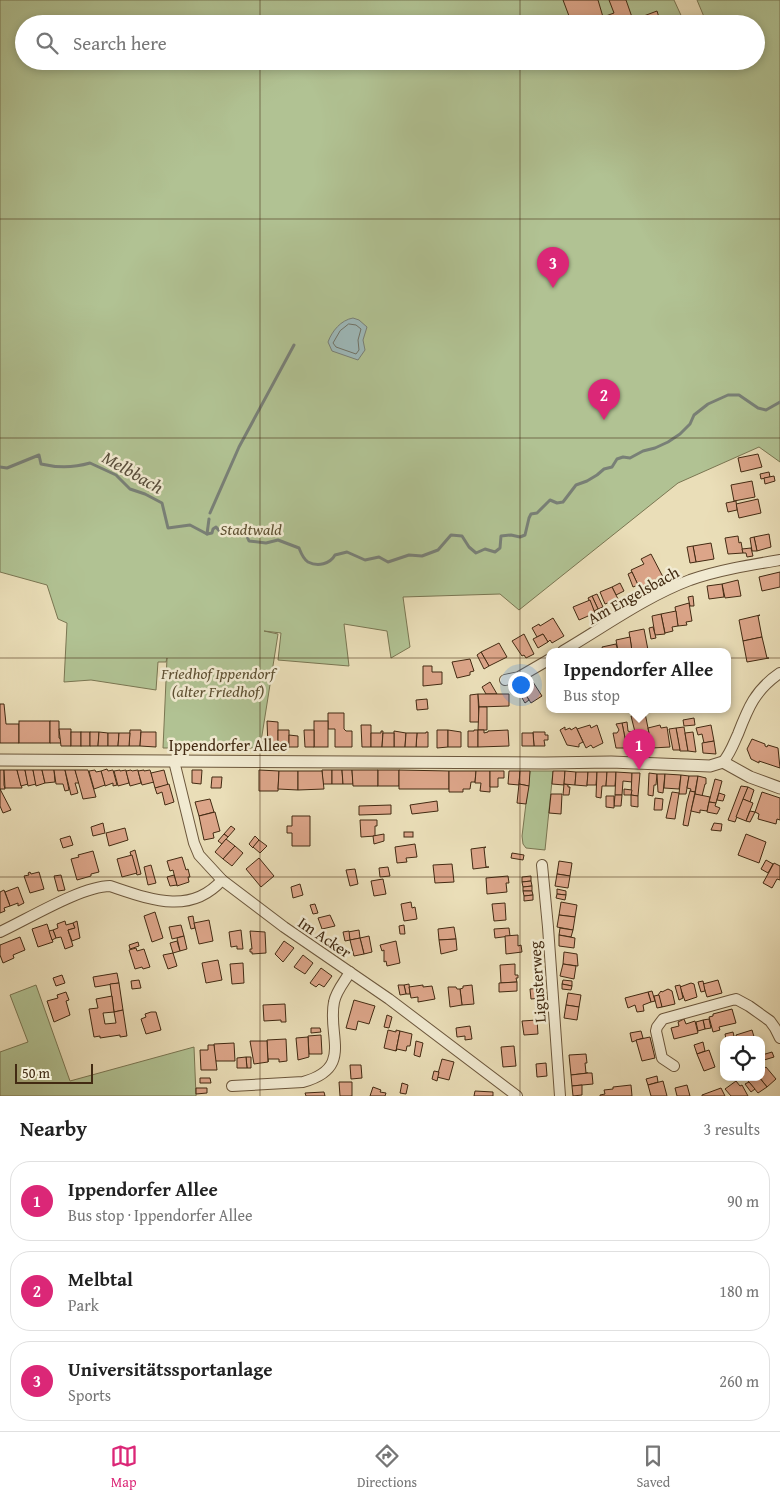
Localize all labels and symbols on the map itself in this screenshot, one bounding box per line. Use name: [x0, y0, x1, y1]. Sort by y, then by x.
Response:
pin: 3: [537, 247, 569, 288]
pin: 2: [588, 379, 620, 420]
water label: Melbbach: [97, 444, 169, 500]
park label: Stadtwald: [220, 517, 282, 541]
street label: Am Engelsbach: [583, 560, 683, 630]
park label: Friedhof Ippendorf (alter Friedhof): [160, 661, 278, 703]
your location: [508, 672, 534, 698]
pin: 1: [623, 729, 655, 770]
street label: Ippendorfer Allee: [169, 733, 287, 757]
street label: Im Acker: [293, 910, 357, 964]
street label: Ligusterweg: [522, 940, 552, 1023]
scale bar: [15, 1061, 92, 1084]

